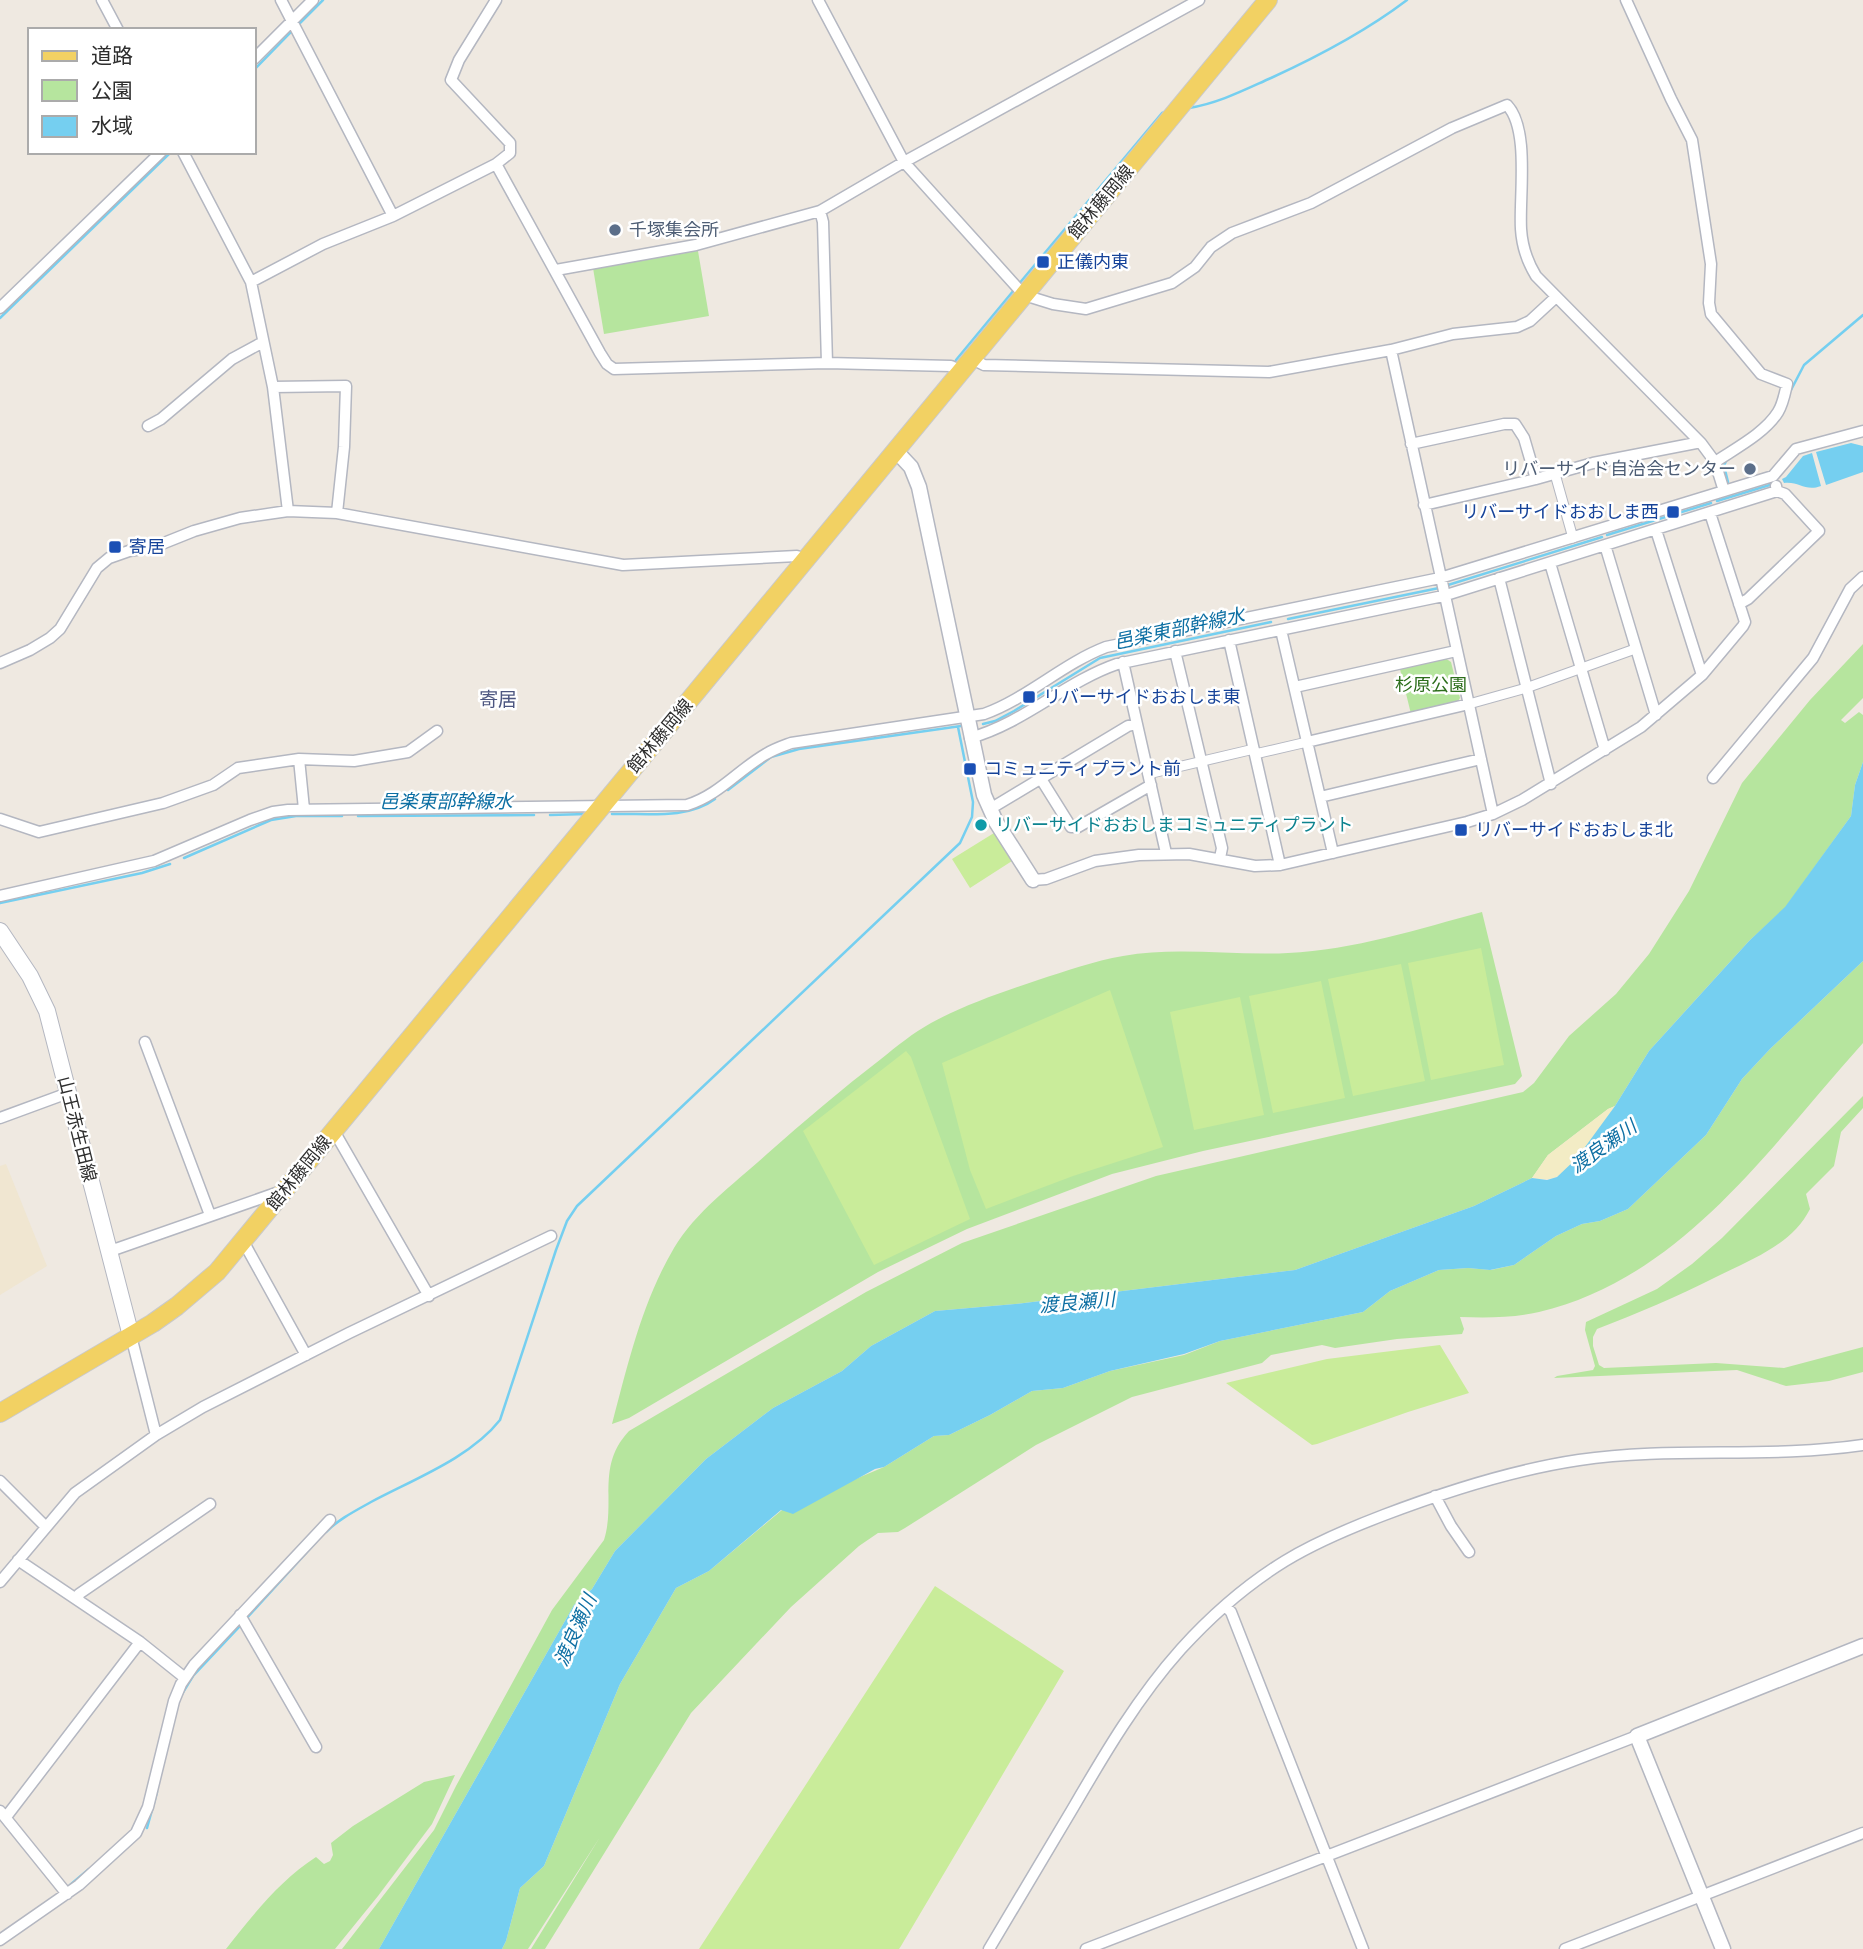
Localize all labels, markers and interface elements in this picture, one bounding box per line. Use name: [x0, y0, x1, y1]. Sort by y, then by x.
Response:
legend: [28, 28, 256, 154]
text: 道路: [91, 43, 133, 68]
text: 公園: [91, 78, 133, 103]
text: 水域: [91, 113, 133, 138]
street label: 館林藤岡線: [1064, 160, 1138, 244]
place label: 千塚集会所: [629, 219, 719, 241]
marker: 千塚集会所: [607, 222, 623, 238]
place label: 正儀内東: [1057, 251, 1129, 273]
marker: 正儀内東: [1035, 254, 1051, 270]
place label: リバーサイド自治会センター: [1502, 458, 1736, 480]
marker: リバーサイド自治会センター: [1742, 461, 1758, 477]
place label: リバーサイドおおしま西: [1461, 501, 1659, 523]
marker: リバーサイドおおしま西: [1665, 504, 1681, 520]
place label: 寄居: [129, 536, 165, 558]
marker: 寄居: [107, 539, 123, 555]
water label: 邑楽東部幹線水: [1112, 603, 1248, 654]
park label: 杉原公園: [1395, 674, 1467, 696]
place label: リバーサイドおおしま東: [1043, 686, 1241, 708]
district label: 寄居: [479, 688, 517, 711]
marker: リバーサイドおおしま東: [1021, 689, 1037, 705]
street label: 館林藤岡線: [623, 694, 697, 778]
place label: コミュニティプラント前: [984, 758, 1181, 780]
marker: コミュニティプラント前: [962, 761, 978, 777]
water label: 邑楽東部幹線水: [379, 790, 514, 813]
place label: リバーサイドおおしまコミュニティプラント: [995, 814, 1354, 836]
marker: リバーサイドおおしまコミュニティプラント: [973, 817, 989, 833]
place label: リバーサイドおおしま北: [1475, 819, 1673, 841]
marker: リバーサイドおおしま北: [1453, 822, 1469, 838]
street label: 山王赤生田線: [53, 1074, 101, 1184]
water label: 渡良瀬川: [1566, 1114, 1643, 1178]
street label: 館林藤岡線: [262, 1131, 336, 1215]
water label: 渡良瀬川: [1038, 1288, 1118, 1317]
water label: 渡良瀬川: [549, 1589, 602, 1670]

